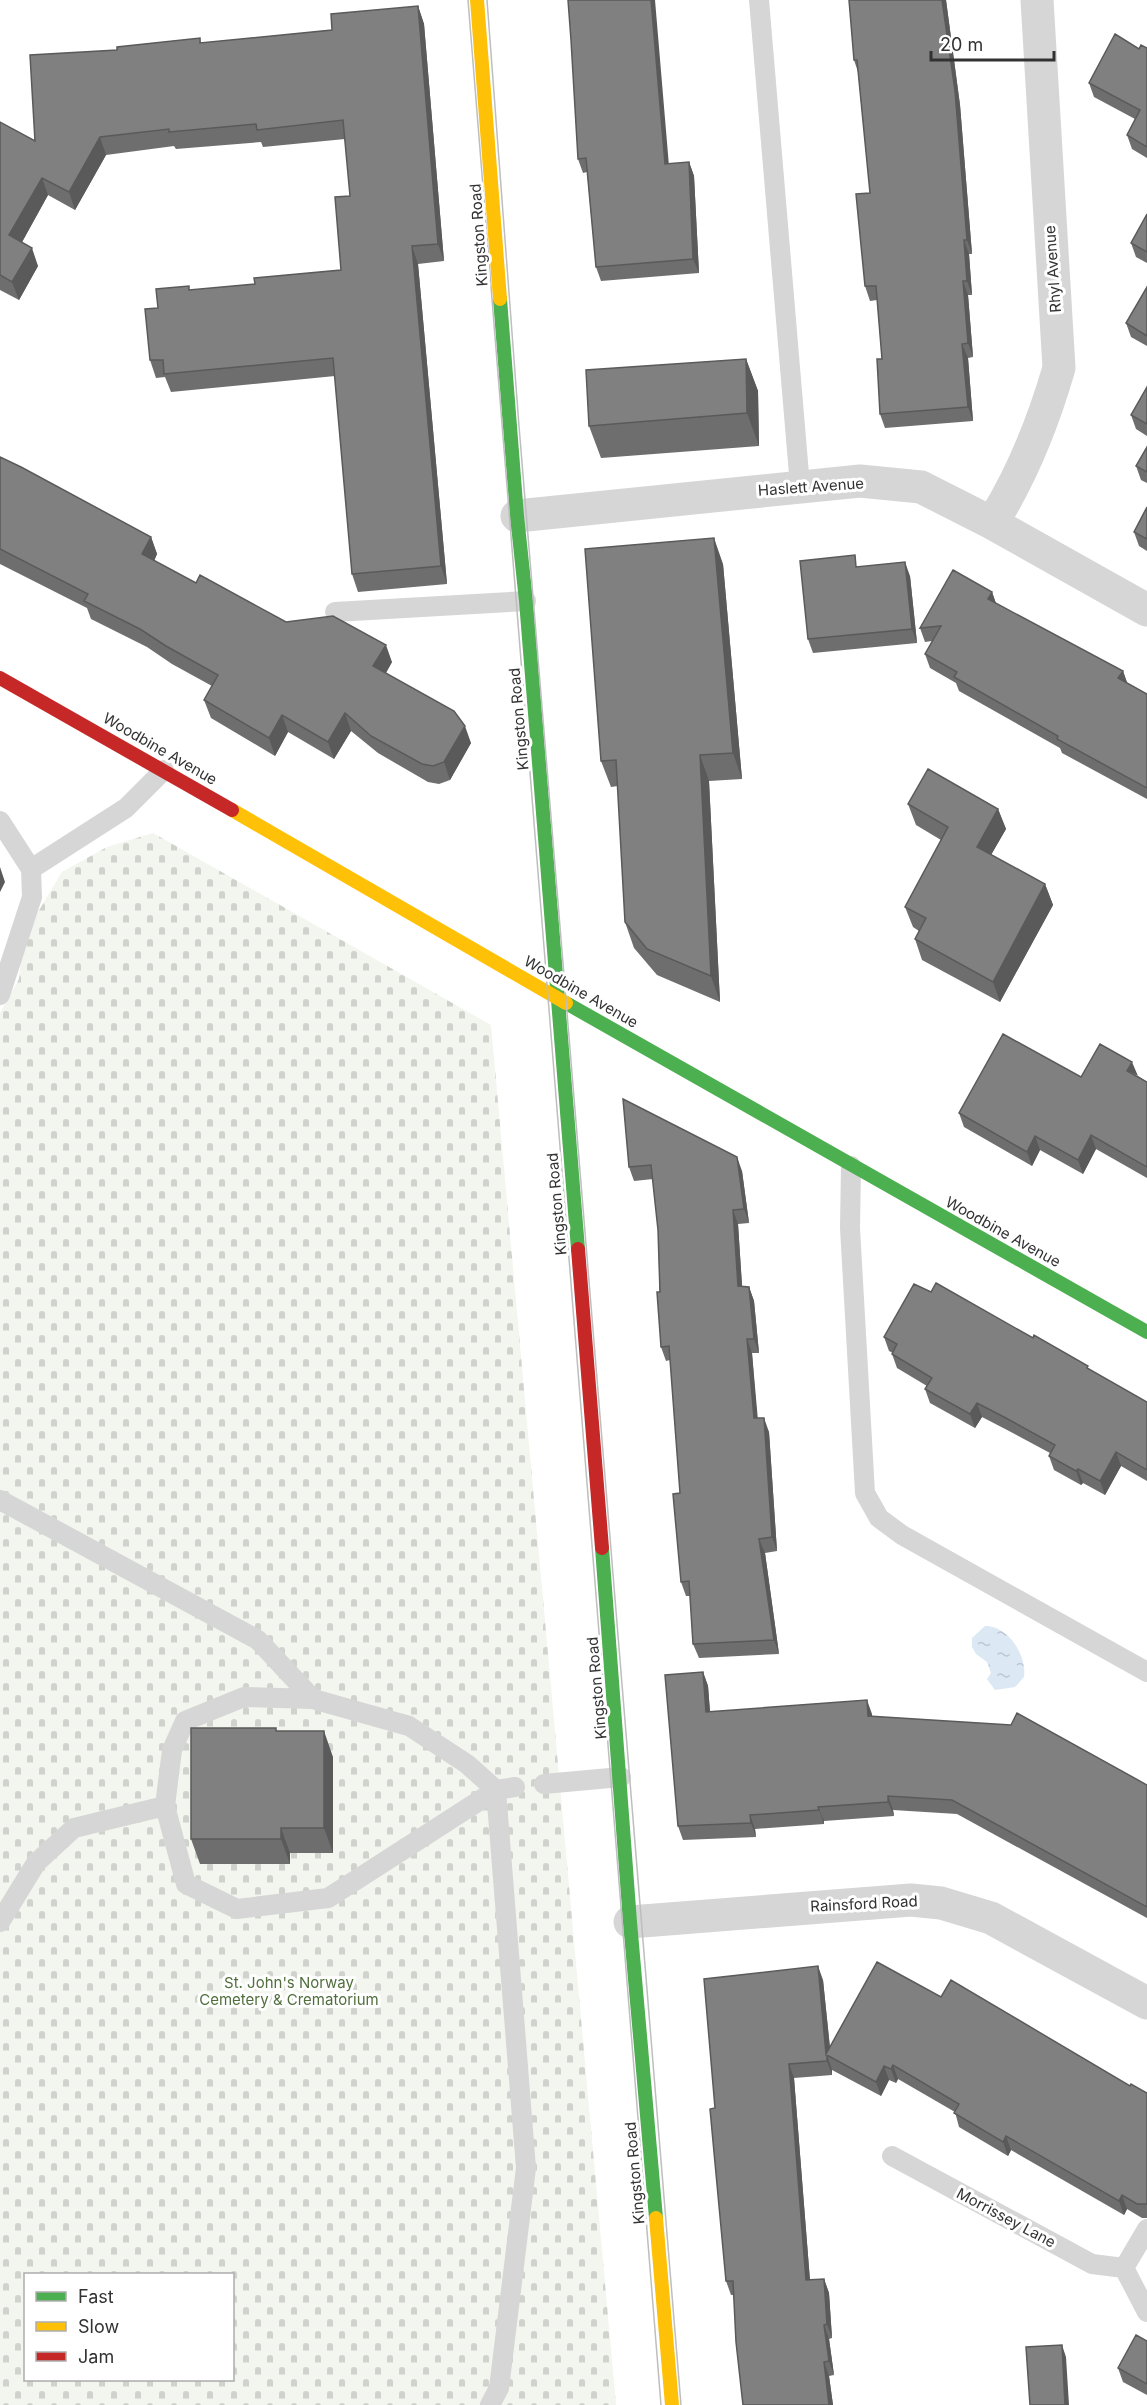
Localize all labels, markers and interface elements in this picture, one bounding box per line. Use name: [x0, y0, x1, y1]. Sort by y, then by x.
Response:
scale bar: [931, 24, 1054, 62]
text: 20 m: [940, 34, 983, 55]
street label: Kingston Road: [465, 183, 492, 287]
street label: Rhyl Avenue: [1040, 225, 1065, 313]
street label: Haslett Avenue: [757, 473, 865, 500]
street label: Kingston Road: [505, 667, 532, 771]
street label: Woodbine Avenue: [100, 708, 221, 789]
street label: Woodbine Avenue: [521, 951, 642, 1032]
street label: Kingston Road: [543, 1152, 570, 1256]
street label: Woodbine Avenue: [942, 1192, 1064, 1271]
street label: Kingston Road: [583, 1636, 610, 1740]
street label: Rainsford Road: [810, 1891, 918, 1916]
park label: St. John's Norway Cemetery & Crematorium: [199, 1973, 379, 2009]
street label: Kingston Road: [621, 2121, 648, 2225]
street label: Morrissey Lane: [953, 2183, 1059, 2252]
legend: [24, 2273, 234, 2381]
text: Fast: [78, 2286, 114, 2307]
text: Slow: [78, 2316, 119, 2337]
text: Jam: [78, 2346, 114, 2367]

